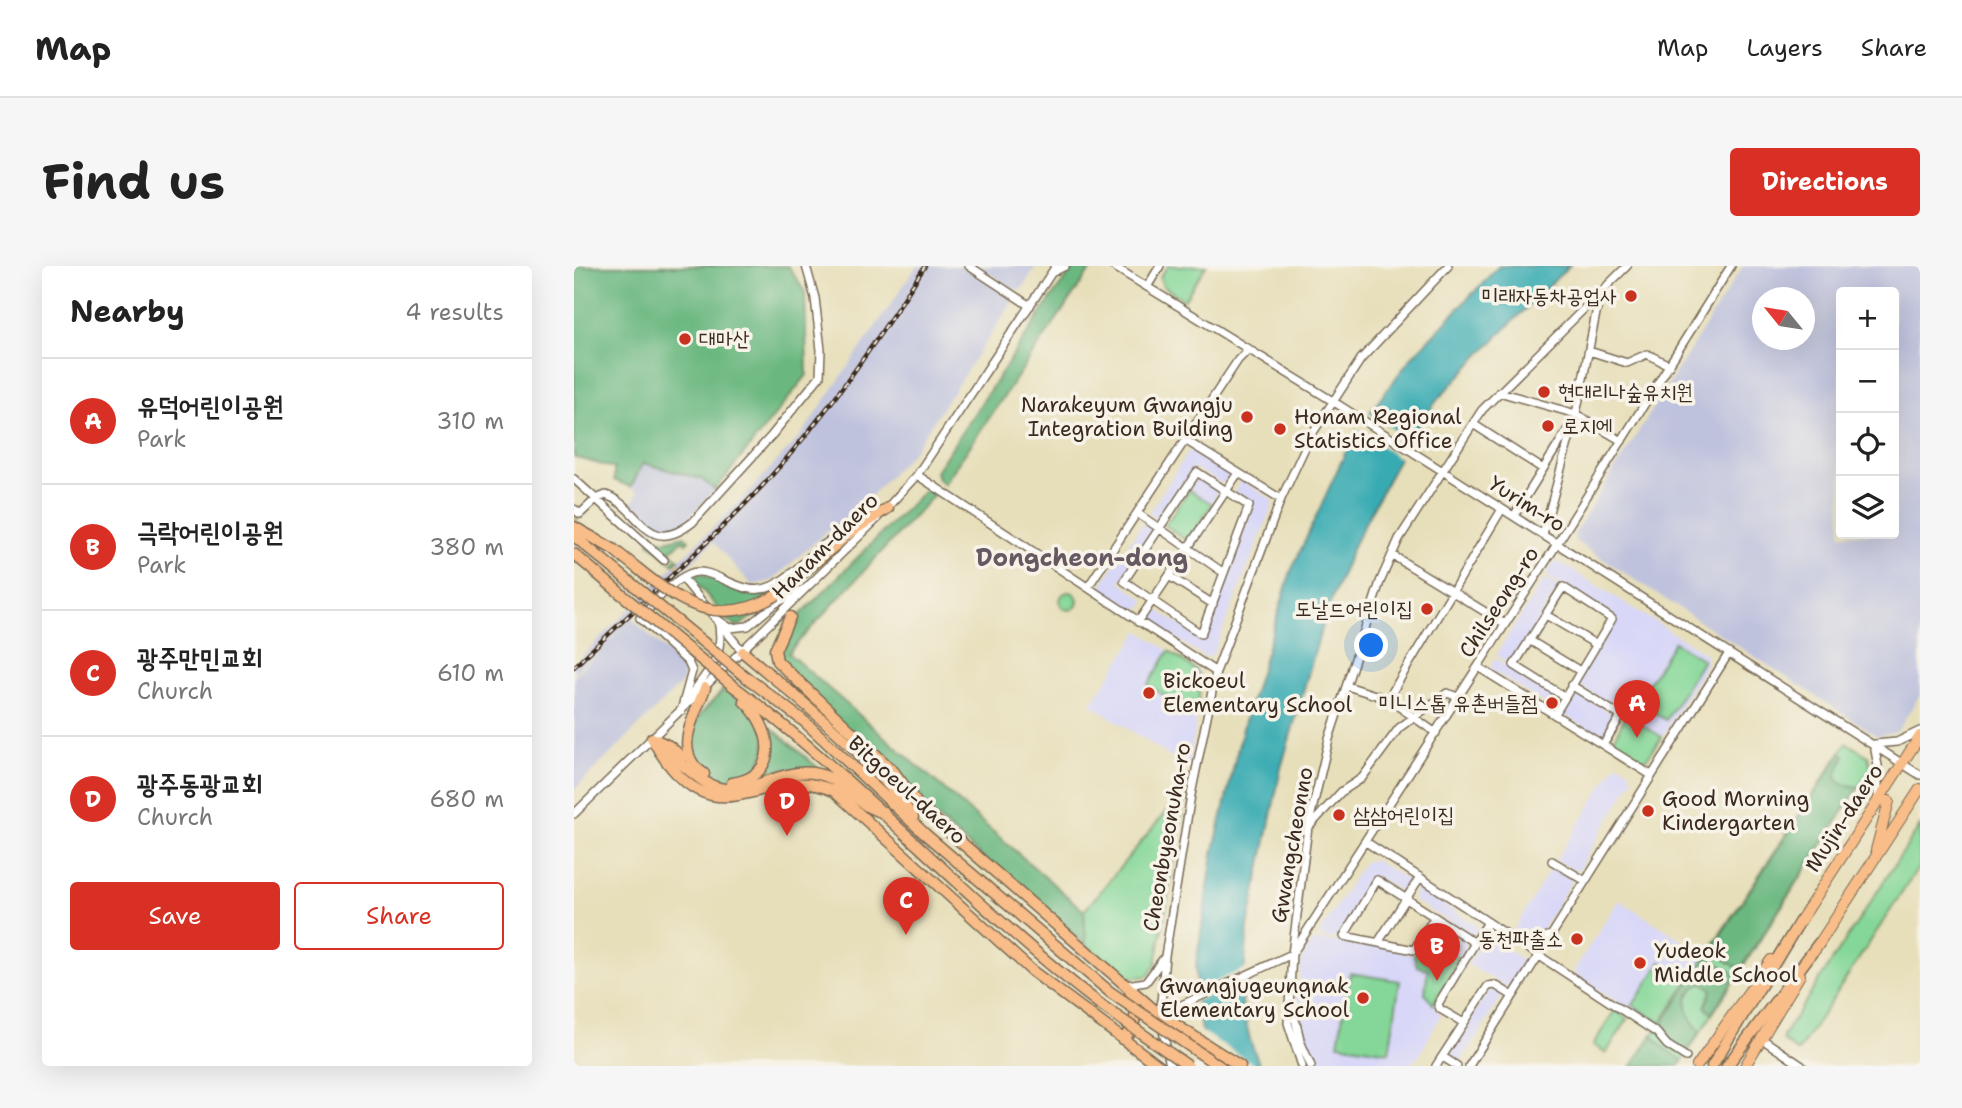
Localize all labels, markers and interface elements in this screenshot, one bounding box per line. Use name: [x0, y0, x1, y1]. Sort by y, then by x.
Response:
text: Map: [35, 26, 111, 71]
text: Map: [1657, 32, 1708, 64]
text: Layers: [1746, 32, 1823, 64]
text: Share: [1861, 32, 1927, 64]
button: Directions: [1730, 148, 1920, 216]
text: Find us: [42, 149, 225, 215]
place label: 미래자동차공업사: [1482, 282, 1617, 310]
north arrow: [1752, 287, 1815, 350]
map controls: [1836, 287, 1899, 539]
button: +: [1836, 287, 1899, 350]
marker: 미래자동차공업사: [1623, 288, 1639, 304]
text: Nearby: [70, 291, 185, 332]
text: 4 results: [405, 297, 504, 327]
place label: 대마산: [699, 325, 750, 353]
marker: 대마산: [677, 331, 693, 347]
button: −: [1836, 350, 1899, 413]
place label: 현대리나숲유치원: [1558, 378, 1693, 406]
marker: 현대리나숲유치원: [1536, 384, 1552, 400]
text: 유덕어린이공원: [137, 388, 283, 423]
place label: Narakeyum Gwangju Integration Building: [1021, 391, 1233, 443]
place label: Honam Regional Statistics Office: [1294, 403, 1462, 455]
text: A: [84, 406, 102, 436]
text: 310 m: [436, 406, 504, 436]
marker: Narakeyum Gwangju Integration Building: [1239, 409, 1255, 425]
place label: 로지에: [1562, 412, 1613, 440]
button: locate: [1836, 413, 1899, 476]
marker: 로지에: [1540, 418, 1556, 434]
marker: Honam Regional Statistics Office: [1272, 421, 1288, 437]
text: Park: [137, 424, 186, 454]
street label: Yurim-ro: [1483, 469, 1571, 539]
button: layers: [1836, 476, 1899, 539]
street label: Hanam-daero: [766, 487, 884, 605]
text: 극락어린이공원: [137, 514, 283, 549]
text: B: [86, 532, 100, 562]
text: 380 m: [429, 532, 504, 562]
street label: Chilseong-ro: [1453, 541, 1545, 663]
district label: Dongcheon-dong: [976, 542, 1188, 574]
text: Park: [137, 550, 186, 580]
place label: 도날드어린이집: [1295, 595, 1413, 623]
marker: 도날드어린이집: [1419, 601, 1435, 617]
your location: [1354, 628, 1388, 662]
text: 광주만민교회: [137, 640, 263, 675]
text: C: [86, 658, 100, 688]
text: 610 m: [437, 658, 504, 688]
place label: Bickoeul Elementary School: [1163, 667, 1353, 719]
text: Church: [137, 676, 213, 706]
pin: A: [1614, 680, 1660, 738]
marker: Bickoeul Elementary School: [1141, 685, 1157, 701]
place label: 미니스톱 유촌버들점: [1379, 689, 1538, 717]
marker: 미니스톱 유촌버들점: [1544, 695, 1560, 711]
street label: Bitgoeul-daero: [842, 729, 972, 851]
street label: Cheonbyeonuha-ro: [1137, 740, 1197, 934]
street label: Mujin-daero: [1799, 758, 1889, 878]
street label: Gwangcheonno: [1265, 765, 1319, 925]
text: 광주동광교회: [137, 766, 263, 801]
pin: D: [764, 778, 810, 836]
text: D: [85, 784, 101, 814]
text: 680 m: [429, 784, 504, 814]
place label: Good Morning Kindergarten: [1662, 785, 1809, 837]
place label: 삼삼어린이집: [1353, 801, 1454, 829]
text: Church: [137, 802, 213, 832]
marker: Good Morning Kindergarten: [1640, 803, 1656, 819]
marker: 삼삼어린이집: [1331, 807, 1347, 823]
pin: C: [883, 877, 929, 935]
button: Save: [70, 882, 280, 950]
button: Share: [294, 882, 504, 950]
pin: B: [1414, 923, 1460, 981]
place label: 동천파출소: [1479, 925, 1563, 953]
marker: 동천파출소: [1569, 931, 1585, 947]
place label: Yudeok Middle School: [1654, 937, 1798, 989]
marker: Yudeok Middle School: [1632, 955, 1648, 971]
place label: Gwangjugeungnak Elementary School: [1159, 972, 1350, 1024]
marker: Gwangjugeungnak Elementary School: [1355, 990, 1371, 1006]

